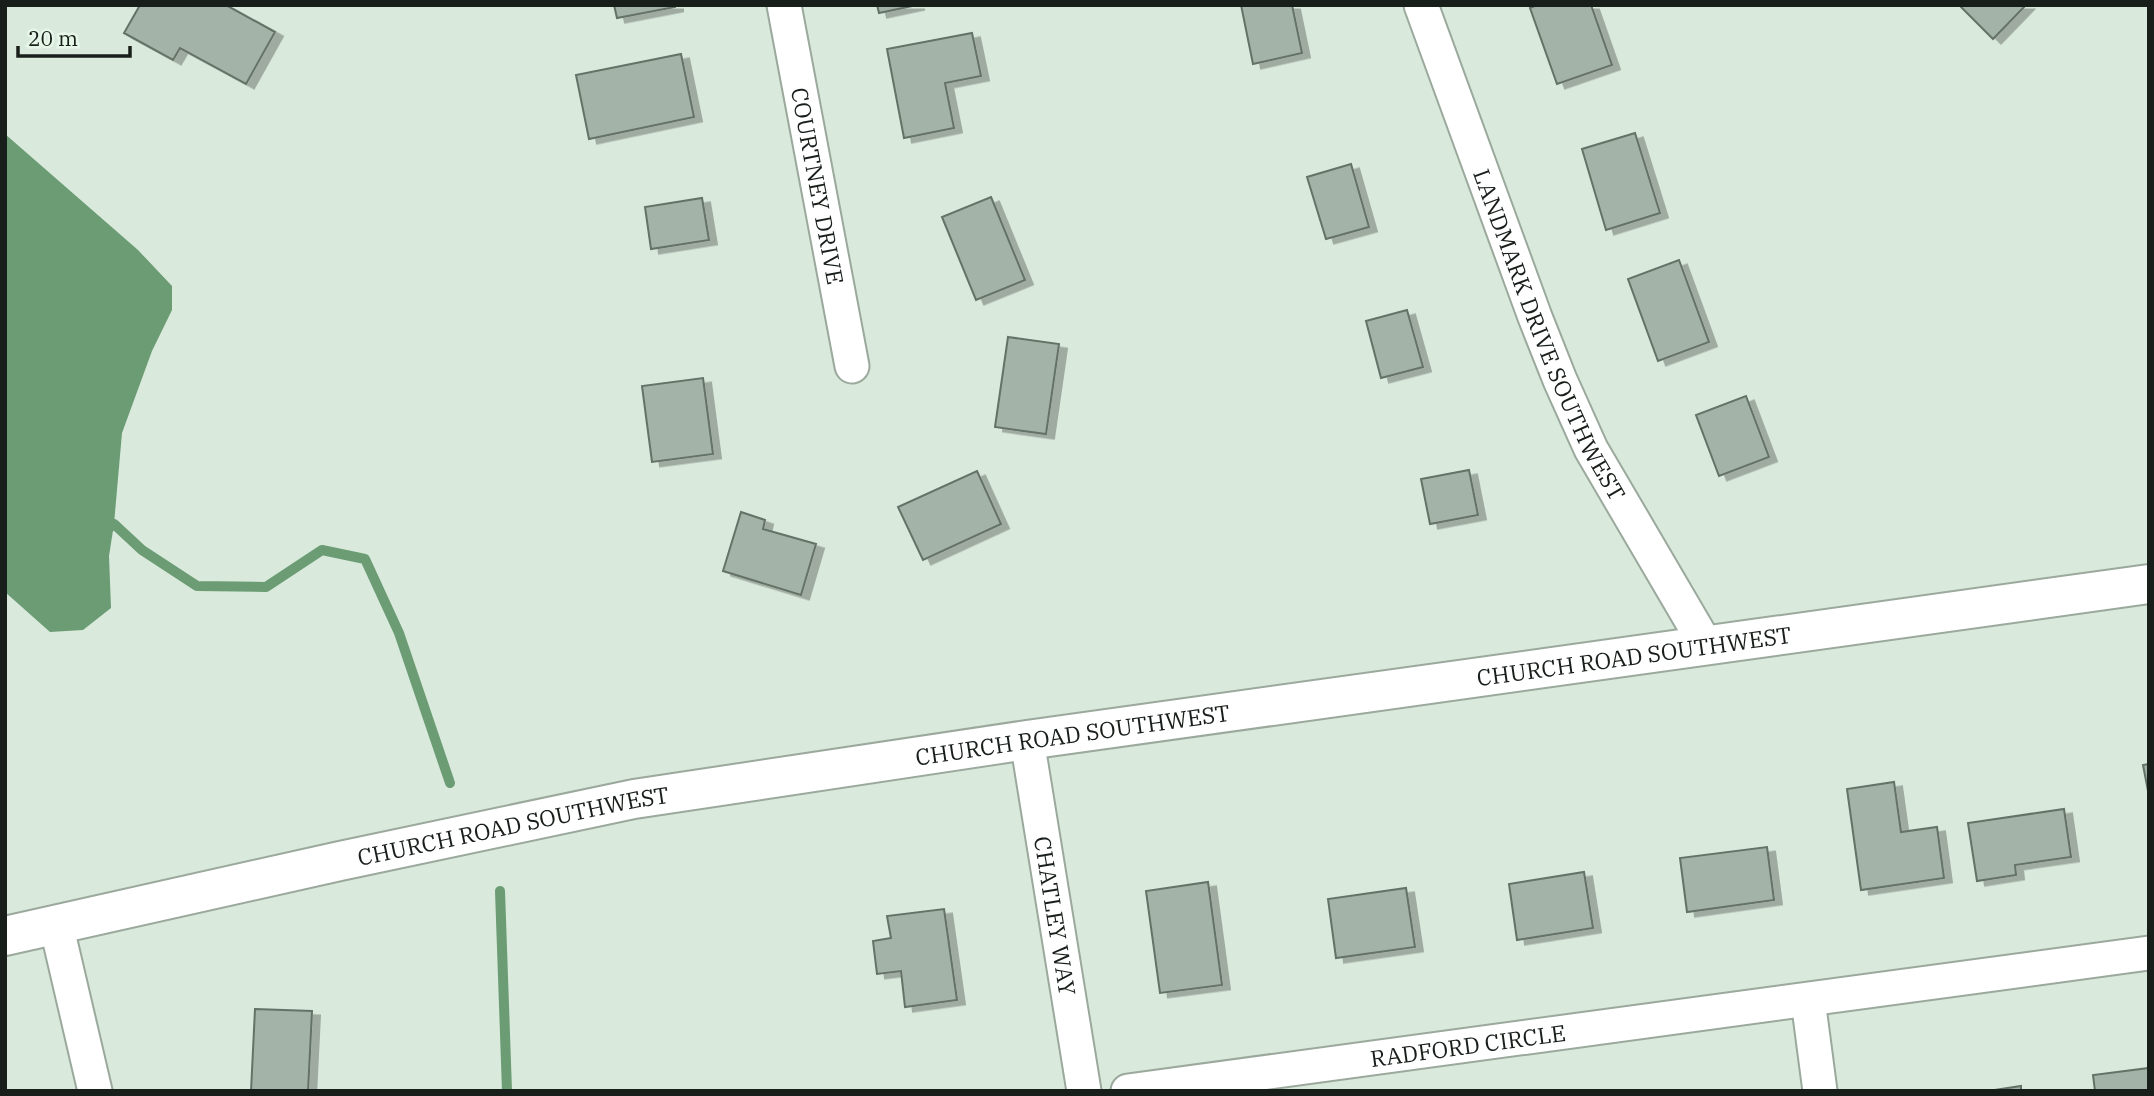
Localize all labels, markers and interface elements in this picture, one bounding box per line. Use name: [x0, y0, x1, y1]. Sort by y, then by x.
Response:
scale bar: [18, 14, 130, 58]
text: 20 m: [28, 24, 78, 52]
street label: COURTNEY DRIVE: [785, 85, 851, 287]
street label: LANDMARK DRIVE SOUTHWEST: [1467, 165, 1633, 506]
street label: CHURCH ROAD SOUTHWEST: [1475, 619, 1793, 692]
street label: CHURCH ROAD SOUTHWEST: [913, 697, 1232, 772]
street label: CHURCH ROAD SOUTHWEST: [355, 779, 671, 872]
street label: CHATLEY WAY: [1028, 834, 1083, 998]
street label: RADFORD CIRCLE: [1368, 1017, 1567, 1073]

